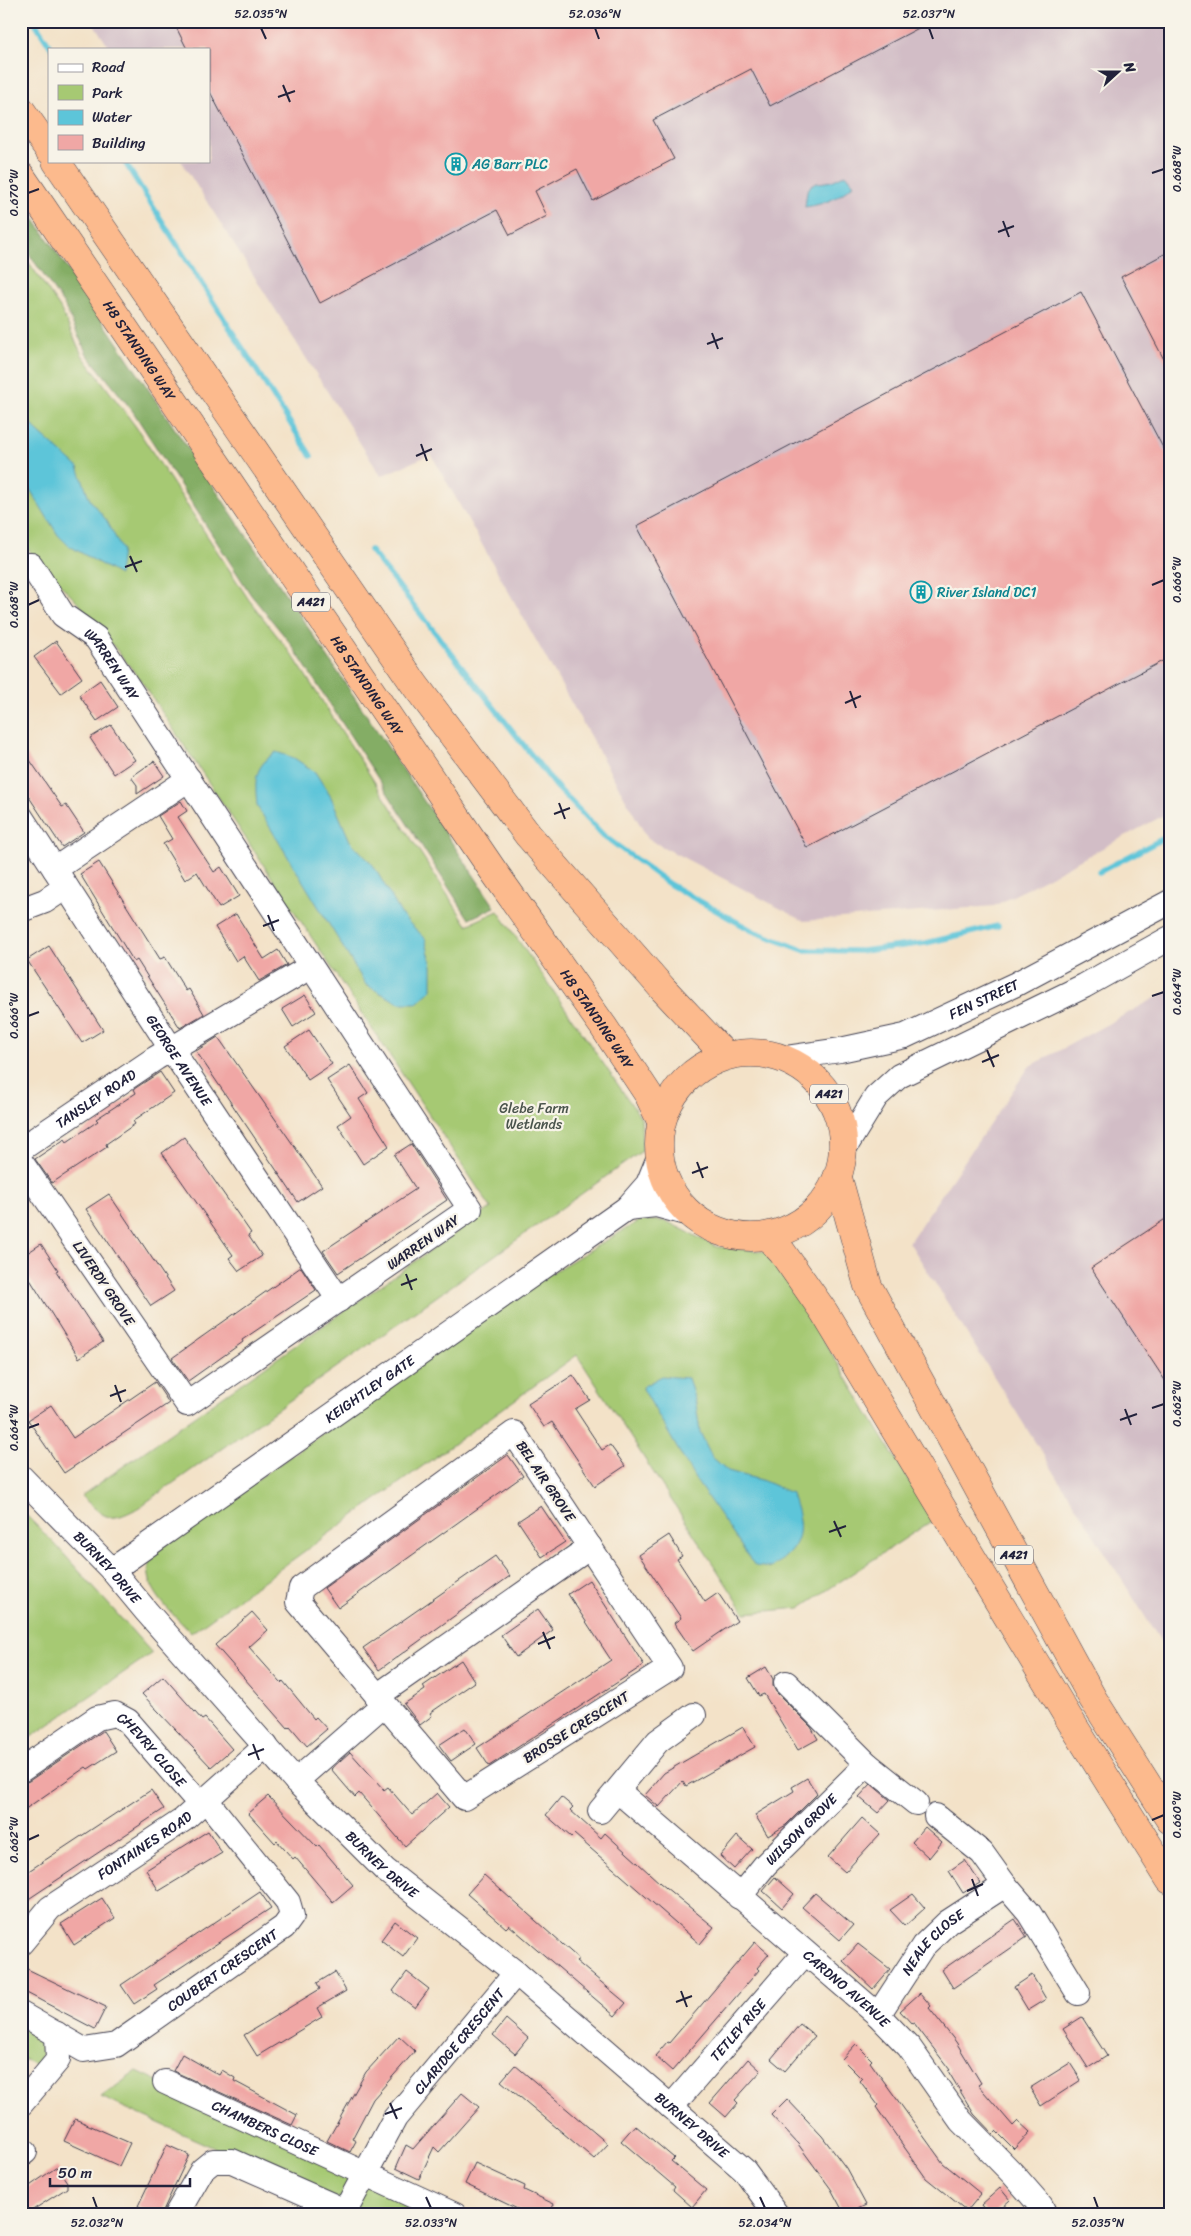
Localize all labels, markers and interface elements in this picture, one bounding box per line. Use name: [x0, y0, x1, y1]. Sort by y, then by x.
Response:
text: 52.035°N: [235, 3, 288, 25]
text: 52.036°N: [569, 3, 622, 25]
text: 52.037°N: [903, 3, 956, 25]
legend: [48, 48, 210, 162]
north arrow: [1094, 48, 1144, 98]
text: Road: [92, 54, 125, 80]
text: N: [1116, 58, 1143, 77]
text: Park: [92, 80, 123, 106]
text: Water: [92, 104, 132, 130]
text: Building: [92, 130, 146, 156]
text: 0.668°W: [1166, 145, 1188, 192]
building icon: AG Barr PLC: [444, 152, 468, 176]
place label: AG Barr PLC: [471, 152, 548, 177]
text: 0.670°W: [3, 169, 25, 216]
street label: H8 STANDING WAY: [96, 295, 183, 407]
text: 0.666°W: [1166, 556, 1188, 603]
building icon: River Island DC1: [909, 580, 933, 604]
place label: River Island DC1: [937, 580, 1036, 605]
text: 0.668°W: [3, 581, 25, 628]
road number: A421: [292, 592, 330, 612]
street label: WARREN WAY: [79, 621, 146, 706]
street label: H8 STANDING WAY: [323, 630, 410, 742]
street label: H8 STANDING WAY: [553, 963, 641, 1075]
text: 0.664°W: [1166, 968, 1188, 1015]
street label: FEN STREET: [945, 972, 1024, 1027]
text: 0.666°W: [3, 992, 25, 1039]
street label: GEORGE AVENUE: [139, 1009, 219, 1113]
street label: TANSLEY ROAD: [50, 1062, 142, 1136]
road number: A421: [810, 1084, 848, 1104]
park label: Glebe Farm Wetlands: [499, 1096, 569, 1137]
street label: WARREN WAY: [381, 1208, 465, 1277]
street label: LIVERDY GROVE: [66, 1235, 142, 1332]
street label: KEIGHTLEY GATE: [319, 1348, 421, 1430]
text: 0.662°W: [1166, 1380, 1188, 1427]
text: 0.664°W: [3, 1404, 25, 1451]
street label: BEL AIR GROVE: [509, 1435, 583, 1528]
street label: BURNEY DRIVE: [67, 1525, 148, 1611]
road number: A421: [995, 1546, 1033, 1564]
street label: BROSSE CRESCENT: [518, 1684, 636, 1770]
street label: CHEVRY CLOSE: [112, 1705, 193, 1794]
street label: WILSON GROVE: [759, 1787, 844, 1872]
text: 0.660°W: [1166, 1791, 1188, 1838]
street label: FONTAINES ROAD: [92, 1805, 199, 1887]
text: 0.662°W: [3, 1816, 25, 1863]
street label: BURNEY DRIVE: [339, 1825, 425, 1906]
street label: NEALE CLOSE: [895, 1902, 971, 1981]
street label: COUBERT CRESCENT: [162, 1922, 285, 2019]
street label: CARDNO AVENUE: [797, 1943, 897, 2035]
street label: CLARIDGE CRESCENT: [407, 1982, 512, 2100]
street label: TETLEY RISE: [704, 1992, 774, 2068]
street label: BURNEY DRIVE: [649, 2086, 735, 2166]
street label: CHAMBERS CLOSE: [207, 2093, 323, 2164]
scale bar: [50, 2156, 190, 2188]
text: 50 m: [58, 2160, 93, 2186]
text: 52.032°N: [71, 2212, 124, 2234]
text: 52.033°N: [405, 2212, 458, 2234]
text: 52.034°N: [738, 2212, 792, 2234]
text: 52.035°N: [1072, 2212, 1125, 2234]

